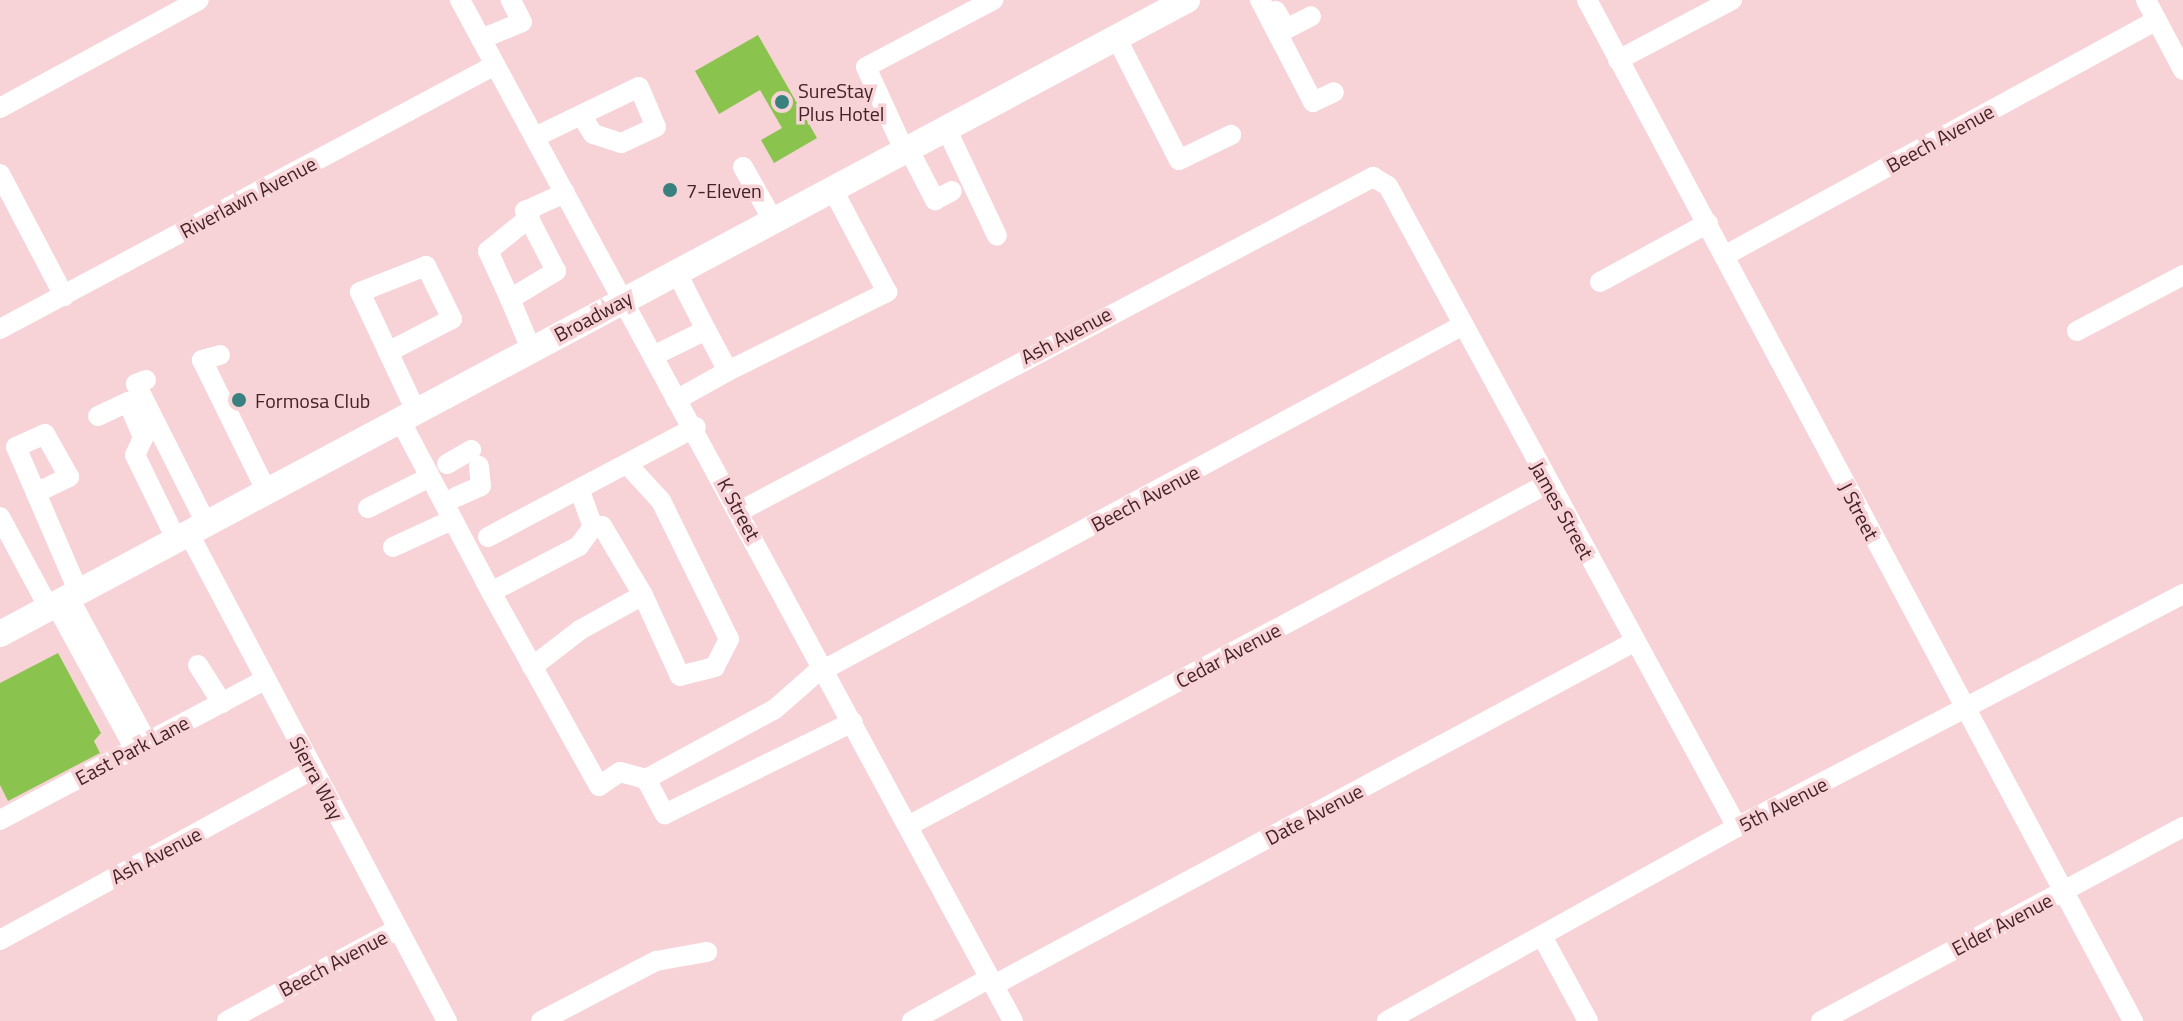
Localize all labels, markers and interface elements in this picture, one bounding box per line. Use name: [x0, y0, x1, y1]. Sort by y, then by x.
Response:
place label: SureStay Plus Hotel: [798, 78, 884, 125]
marker: SureStay Plus Hotel: [773, 93, 791, 111]
street label: Beech Avenue: [1882, 99, 1998, 177]
street label: Riverlawn Avenue: [176, 151, 320, 243]
place label: 7-Eleven: [686, 178, 762, 202]
marker: 7-Eleven: [661, 181, 679, 199]
street label: Broadway: [550, 285, 636, 347]
street label: Ash Avenue: [1017, 301, 1115, 369]
place label: Formosa Club: [255, 388, 370, 412]
marker: Formosa Club: [230, 391, 248, 409]
street label: James Street: [1525, 457, 1599, 563]
street label: Beech Avenue: [1087, 459, 1203, 537]
street label: K Street: [713, 474, 765, 544]
street label: J Street: [1834, 478, 1884, 544]
street label: Cedar Avenue: [1171, 617, 1285, 693]
street label: East Park Lane: [71, 710, 193, 790]
street label: Sierra Way: [285, 732, 349, 824]
street label: 5th Avenue: [1735, 772, 1831, 836]
street label: Date Avenue: [1261, 778, 1367, 850]
street label: Ash Avenue: [107, 821, 205, 889]
street label: Elder Avenue: [1948, 888, 2056, 960]
street label: Beech Avenue: [275, 924, 391, 1002]

